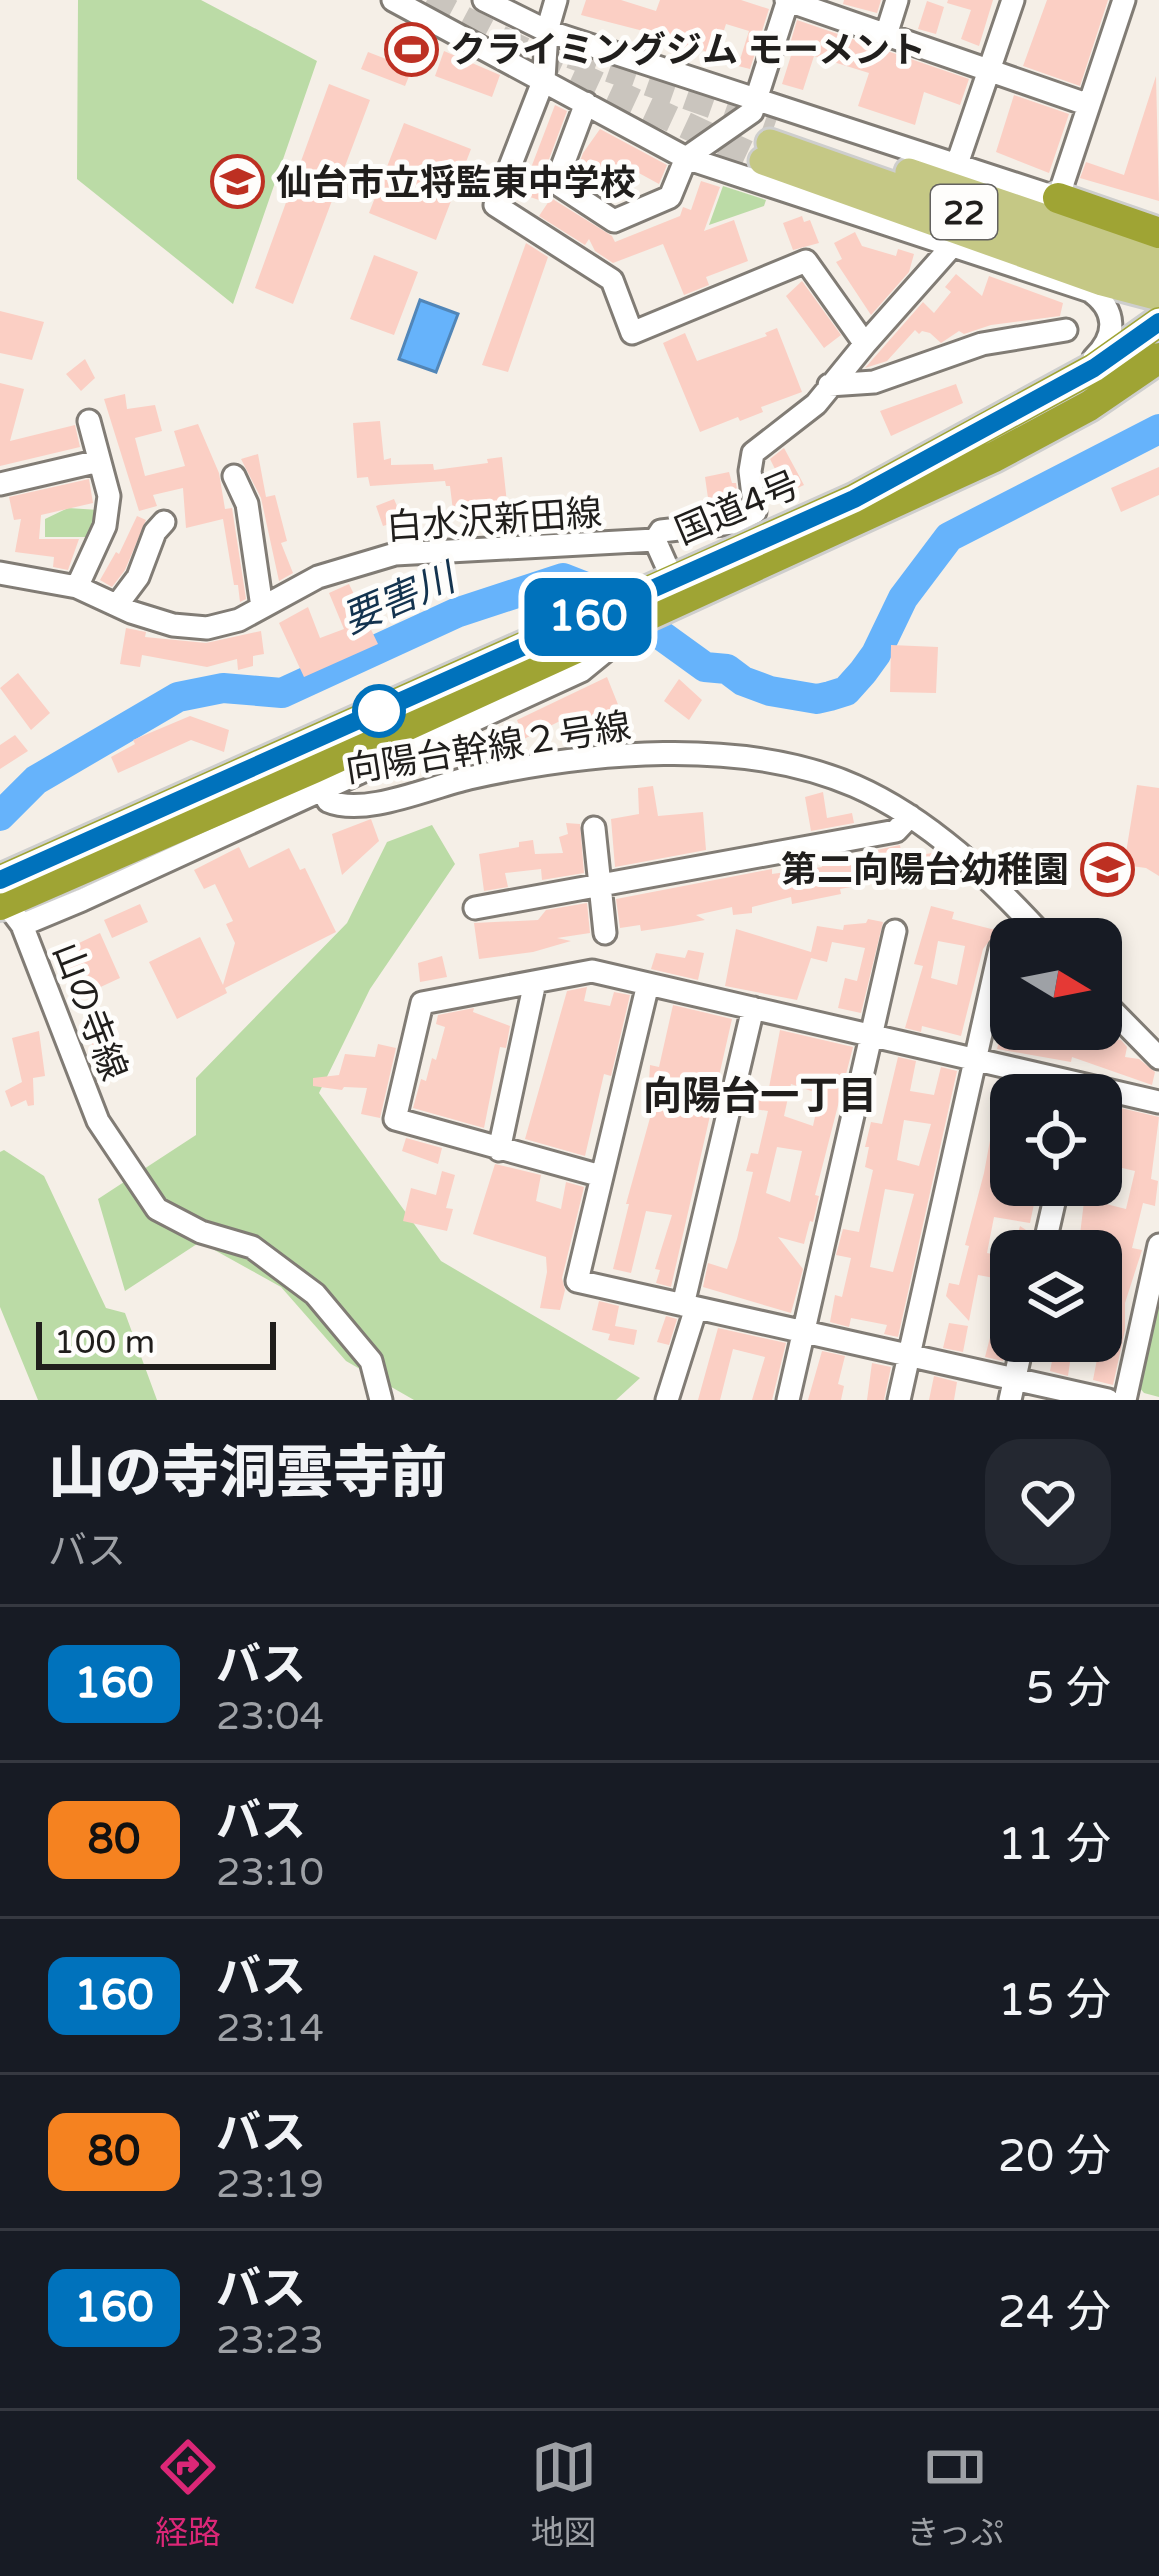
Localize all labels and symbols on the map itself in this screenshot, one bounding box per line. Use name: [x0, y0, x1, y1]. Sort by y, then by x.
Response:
sports icon: クライミングジム モーメント: [383, 21, 439, 77]
place label: クライミングジム モーメント: [450, 29, 926, 72]
school or university icon: 仙台市立将監東中学校: [209, 154, 265, 210]
place label: 仙台市立将監東中学校: [276, 162, 636, 205]
road number: 22: [931, 185, 997, 239]
street label: 国道4号: [669, 463, 806, 554]
street label: 白水沢新田線: [385, 492, 603, 549]
water label: 要害川: [336, 553, 465, 644]
line badge: 160: [519, 578, 657, 656]
unlabelled marker: [354, 686, 404, 736]
street label: 向陽台幹線２号線: [343, 705, 634, 792]
school or university icon: 第二向陽台幼稚園: [1080, 841, 1136, 897]
place label: 第二向陽台幼稚園: [781, 849, 1069, 892]
north arrow: [990, 918, 1122, 1050]
street label: 山の寺線: [44, 937, 135, 1086]
district label: 向陽台一丁目: [643, 1073, 877, 1120]
scale bar: [36, 1316, 276, 1369]

